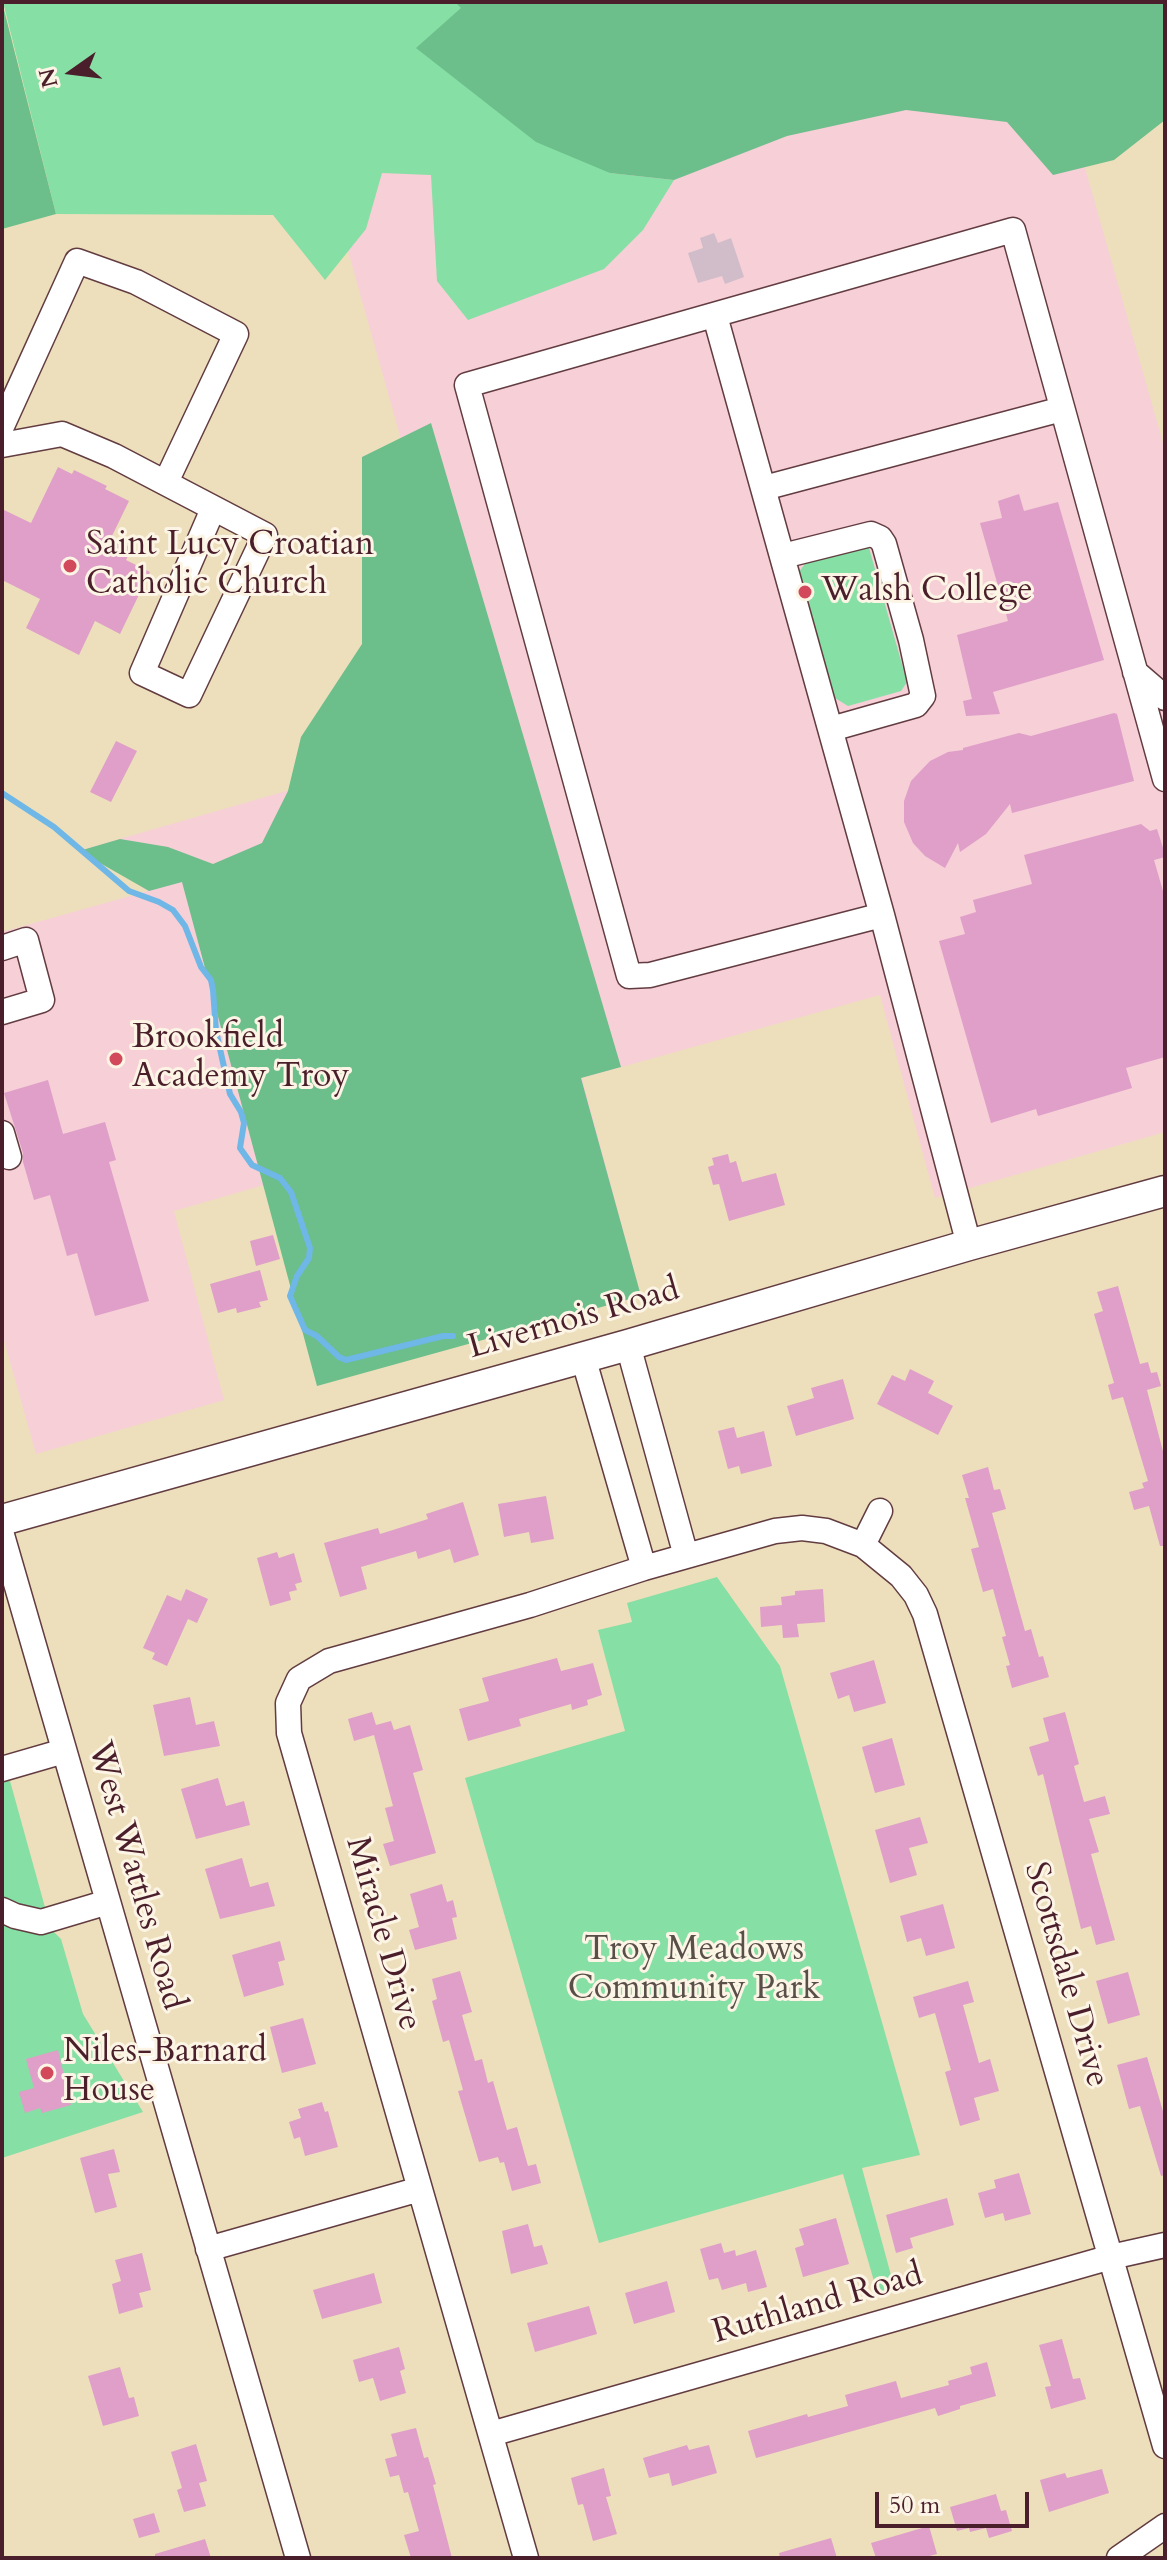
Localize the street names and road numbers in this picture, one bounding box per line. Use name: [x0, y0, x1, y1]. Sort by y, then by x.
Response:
street label: Livernois Road: [464, 1270, 684, 1370]
street label: West Wattles Road: [77, 1737, 193, 2015]
street label: Miracle Drive: [335, 1832, 429, 2036]
street label: Scottsdale Drive: [1013, 1858, 1117, 2092]
street label: Ruthland Road: [708, 2256, 928, 2354]

